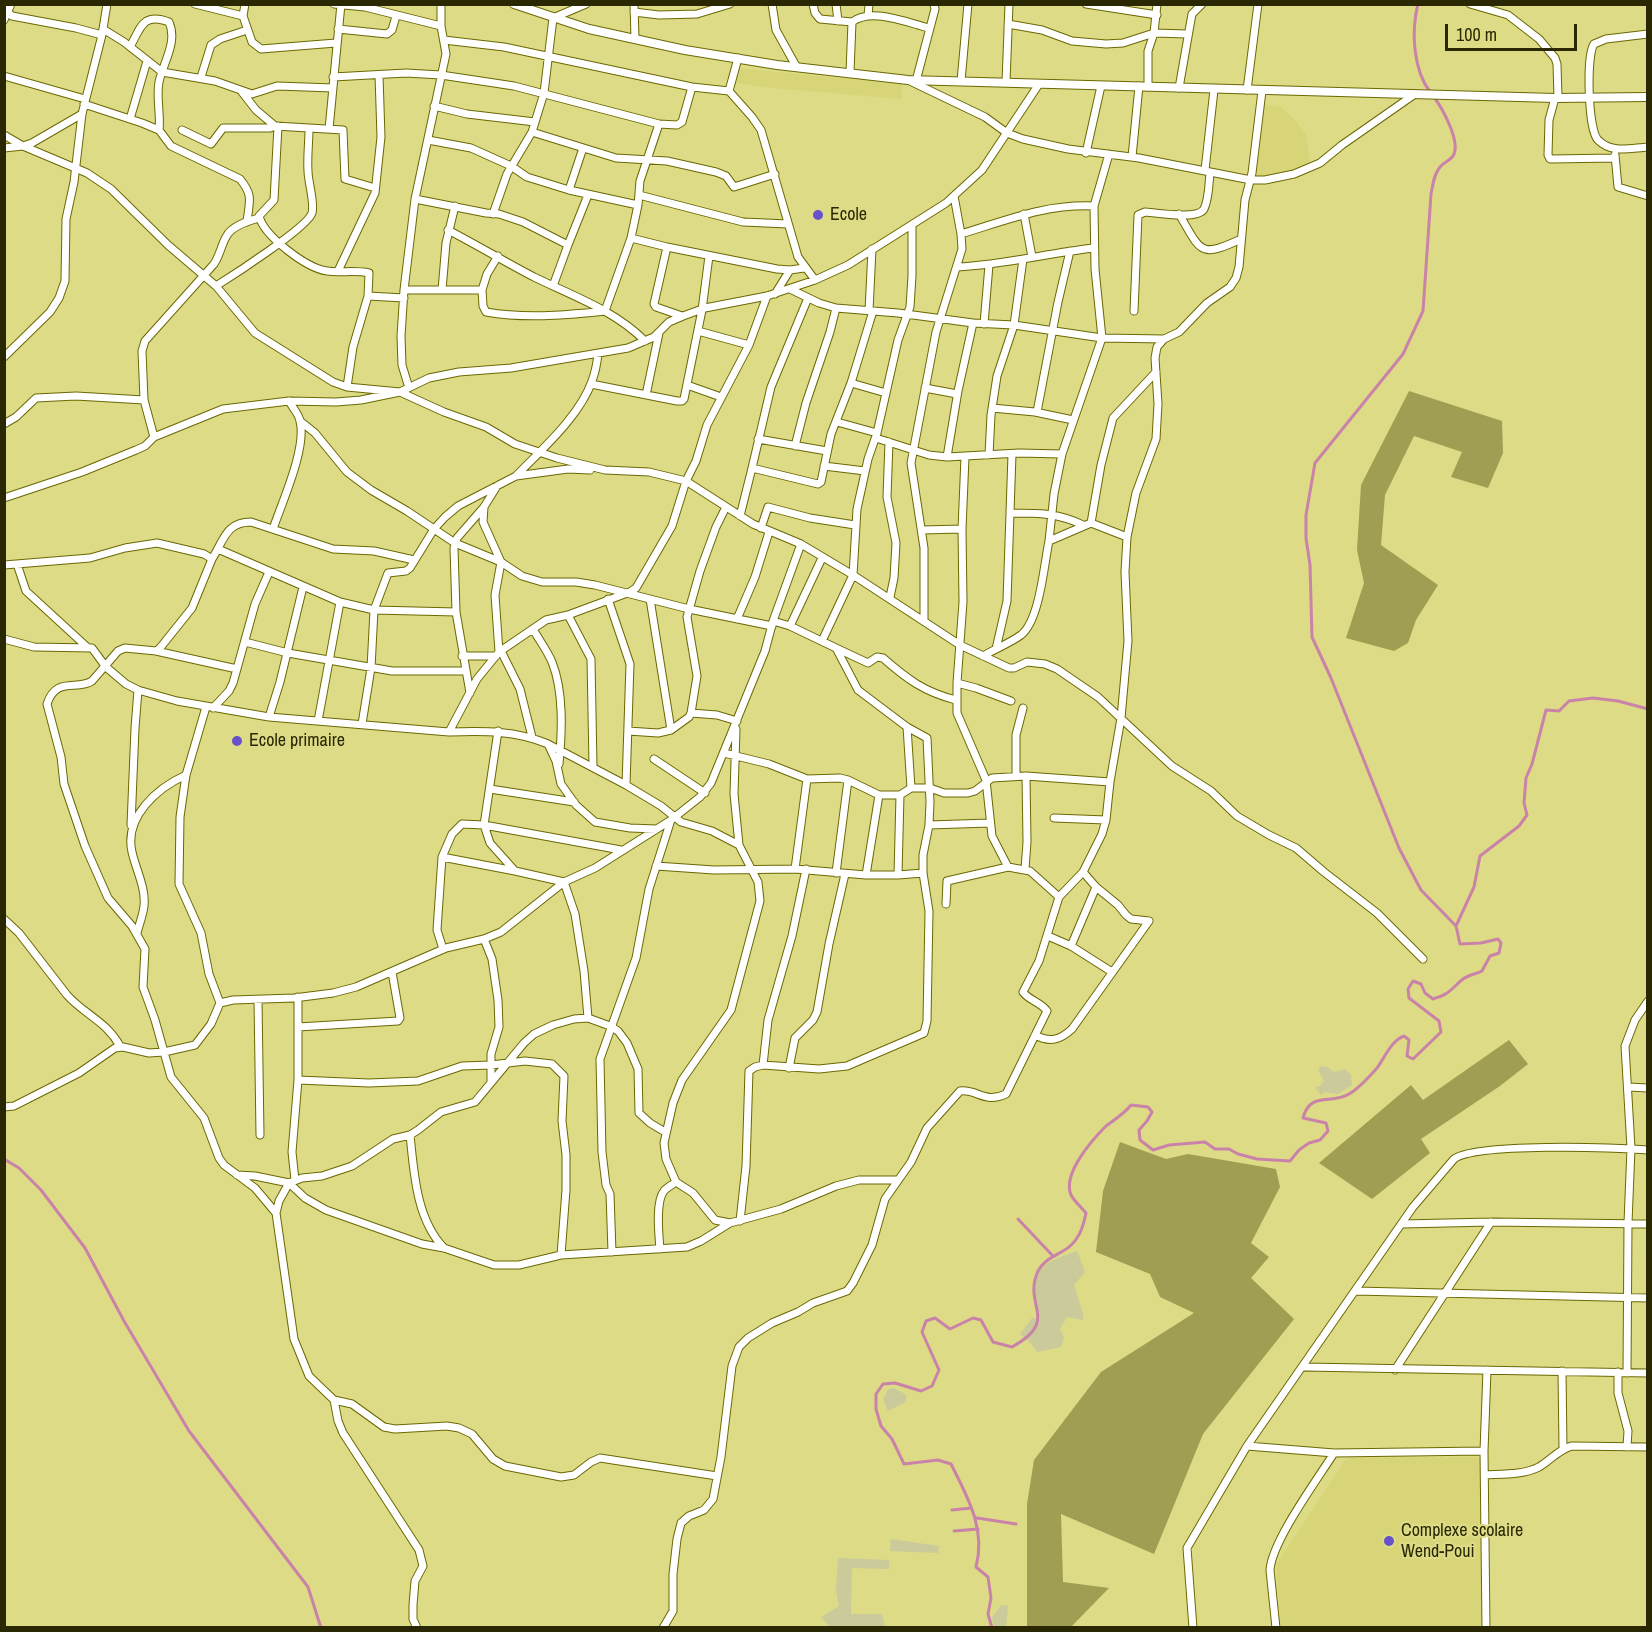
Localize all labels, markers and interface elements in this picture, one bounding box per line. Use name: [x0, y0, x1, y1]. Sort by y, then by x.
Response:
scale bar: [1448, 12, 1580, 50]
text: 100 m: [1456, 22, 1497, 47]
place label: Ecole: [830, 204, 867, 226]
marker: Ecole: [811, 208, 825, 222]
place label: Ecole primaire: [249, 730, 345, 752]
marker: Ecole primaire: [230, 734, 244, 748]
place label: Complexe scolaire Wend-Poui: [1401, 1520, 1523, 1562]
marker: Complexe scolaire Wend-Poui: [1382, 1534, 1396, 1548]

